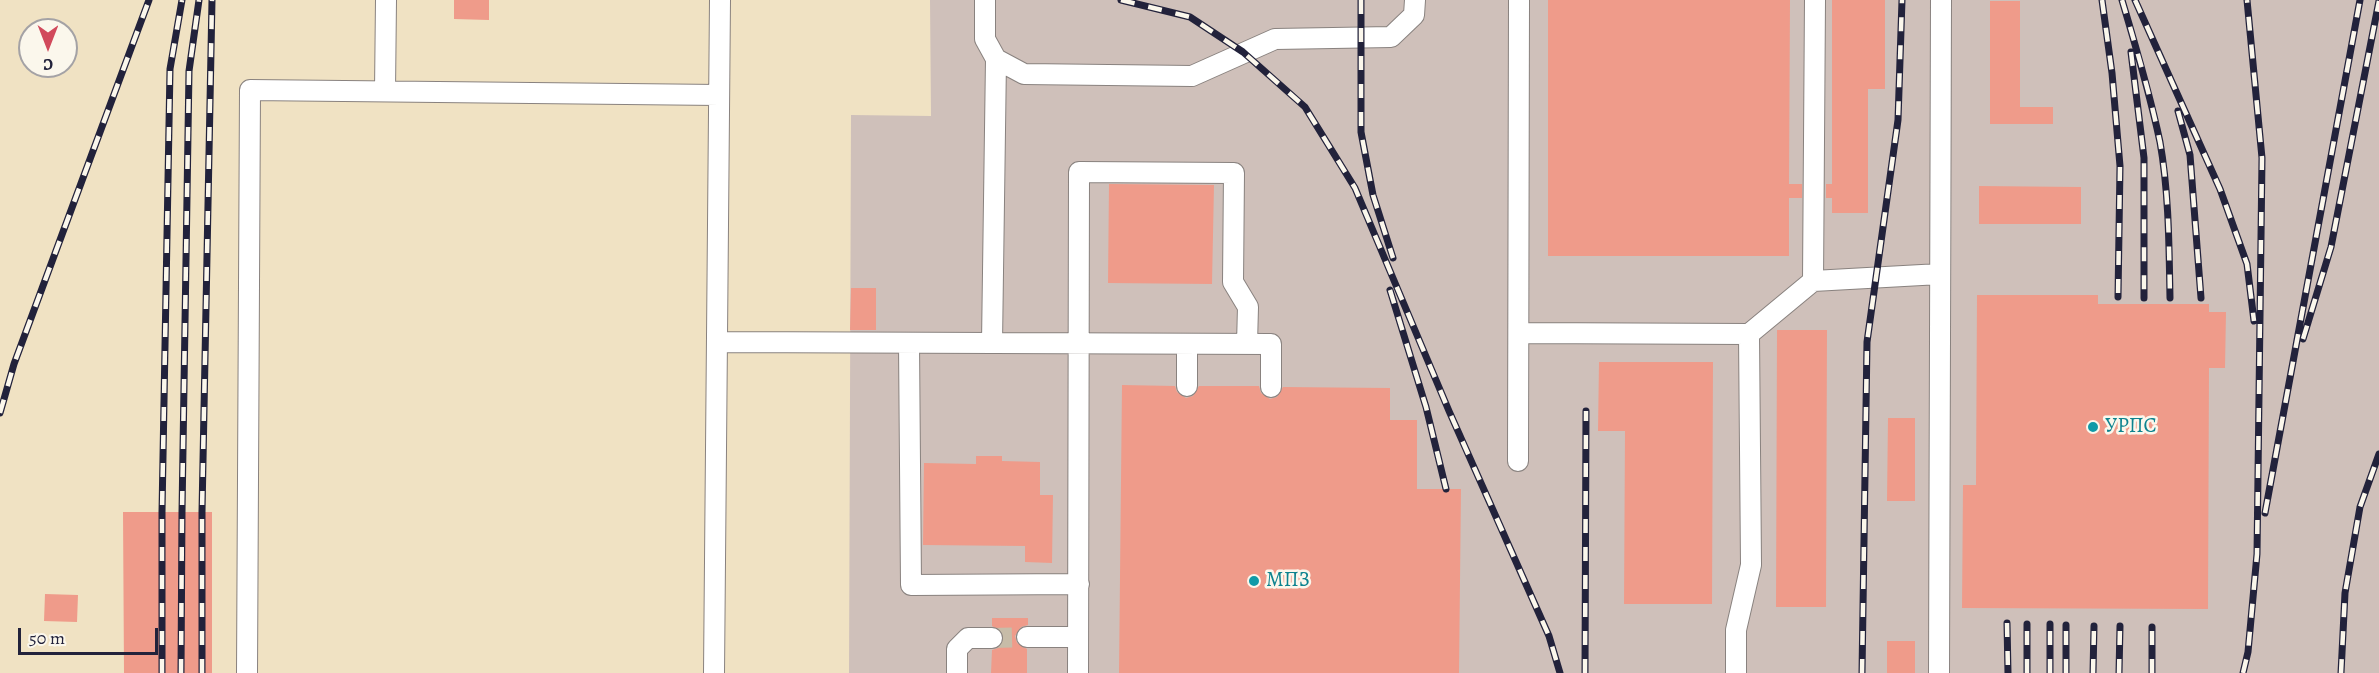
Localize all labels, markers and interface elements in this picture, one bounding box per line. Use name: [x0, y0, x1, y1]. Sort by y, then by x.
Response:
north arrow: [18, 18, 78, 78]
text: С: [43, 53, 53, 75]
place label: УРПС: [2105, 414, 2157, 440]
marker: УРПС: [2086, 420, 2100, 434]
place label: МПЗ: [1266, 568, 1310, 594]
marker: МПЗ: [1247, 574, 1261, 588]
scale bar: [21, 616, 160, 654]
text: 50 m: [29, 626, 65, 650]

